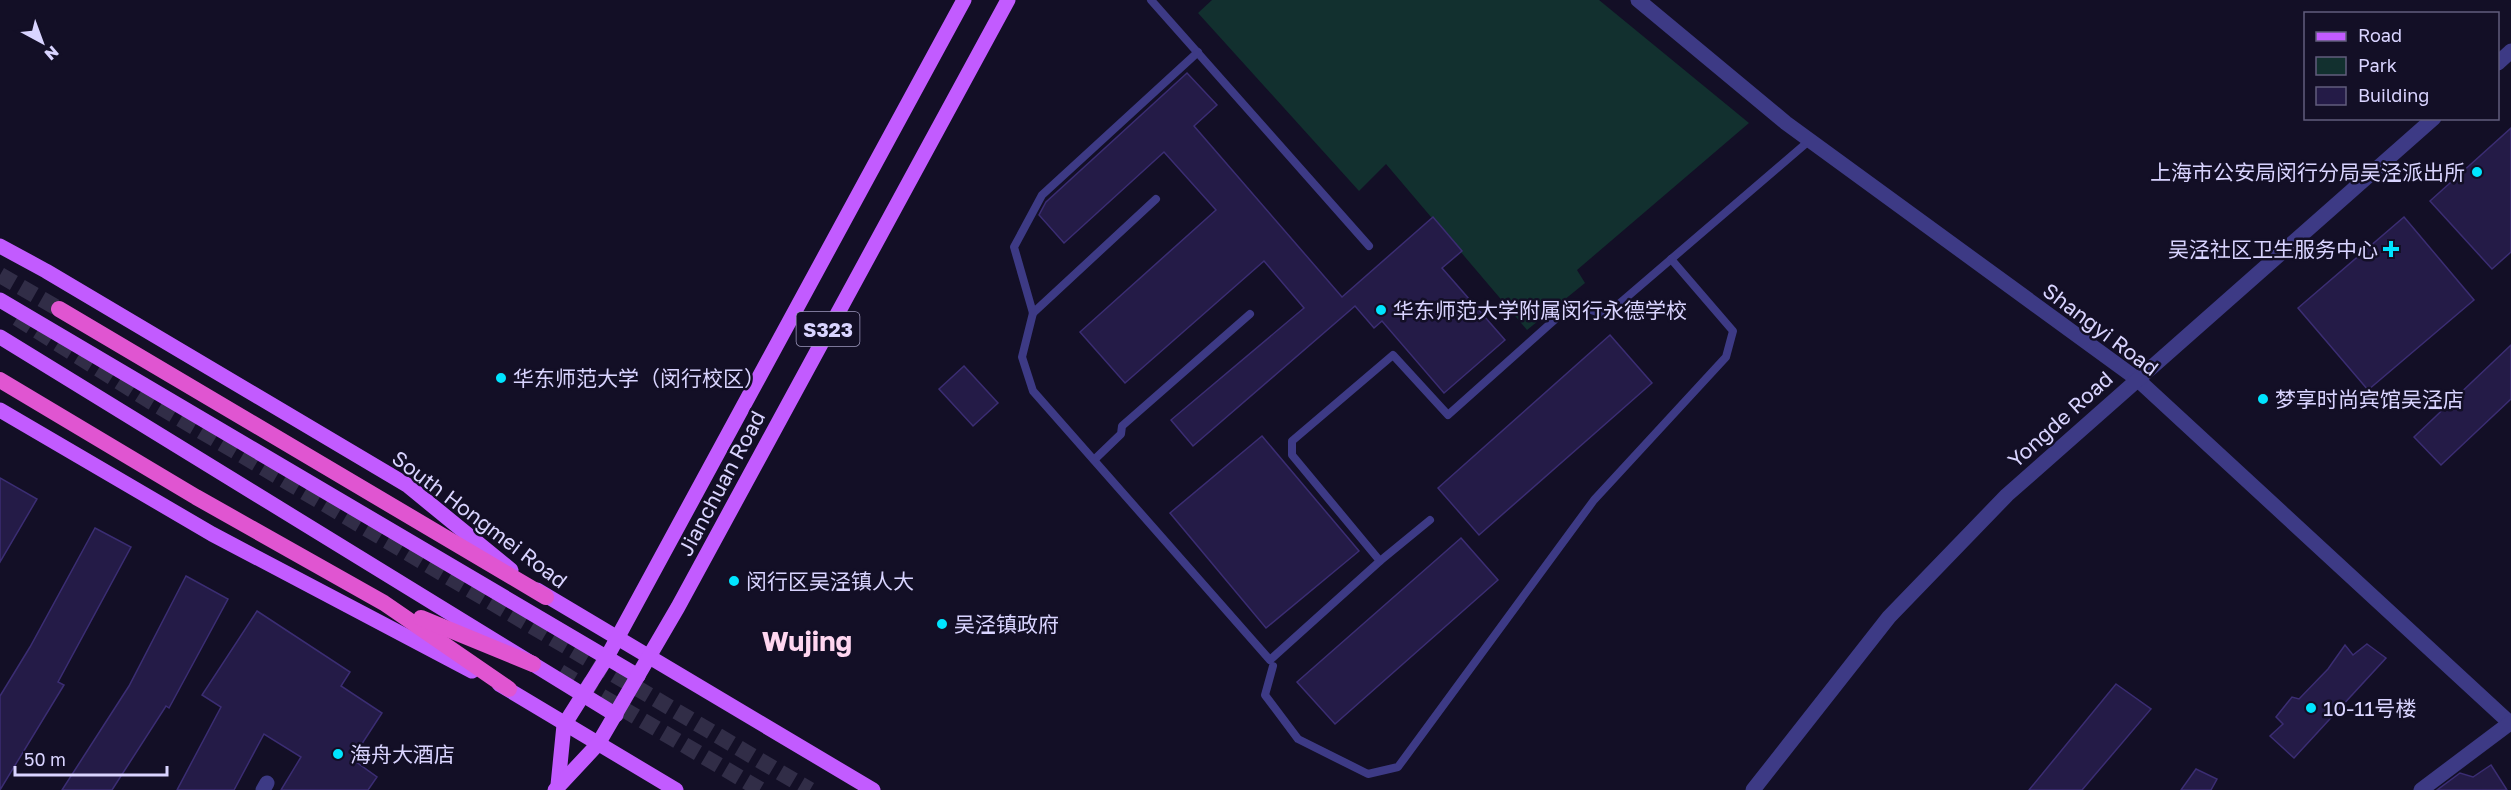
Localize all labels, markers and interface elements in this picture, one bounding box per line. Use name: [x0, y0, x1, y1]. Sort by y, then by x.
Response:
north arrow: [12, 12, 72, 72]
legend: [2304, 12, 2499, 120]
text: Road: [2358, 24, 2402, 46]
text: N: [41, 42, 63, 65]
text: Park: [2358, 54, 2397, 76]
text: Building: [2358, 84, 2429, 106]
place label: 上海市公安局闵行分局吴泾派出所: [2150, 159, 2465, 185]
marker: 上海市公安局闵行分局吴泾派出所: [2470, 165, 2484, 179]
place label: 吴泾社区卫生服务中心: [2168, 236, 2378, 262]
marker: 吴泾社区卫生服务中心: [2382, 240, 2400, 258]
street label: Shangyi Road: [2038, 277, 2164, 381]
place label: 华东师范大学附属闵行永德学校: [1393, 297, 1687, 323]
marker: 华东师范大学附属闵行永德学校: [1374, 303, 1388, 317]
road number: S323: [796, 312, 860, 346]
place label: 华东师范大学（闵行校区）: [513, 365, 765, 391]
street label: Yongde Road: [2002, 365, 2118, 473]
marker: 华东师范大学（闵行校区）: [494, 371, 508, 385]
place label: 梦享时尚宾馆吴泾店: [2275, 386, 2464, 412]
marker: 梦享时尚宾馆吴泾店: [2256, 392, 2270, 406]
street label: Jianchuan Road: [672, 406, 770, 560]
street label: South Hongmei Road: [387, 445, 573, 593]
place label: 闵行区吴泾镇人大: [746, 568, 914, 594]
marker: 闵行区吴泾镇人大: [727, 574, 741, 588]
place label: 吴泾镇政府: [954, 611, 1059, 637]
marker: 吴泾镇政府: [935, 617, 949, 631]
district label: Wujing: [762, 625, 852, 657]
place label: 10-11号楼: [2323, 695, 2417, 721]
marker: 10-11号楼: [2304, 701, 2318, 715]
scale bar: [15, 739, 166, 777]
place label: 海舟大酒店: [350, 741, 455, 767]
marker: 海舟大酒店: [331, 747, 345, 761]
text: 50 m: [24, 748, 66, 770]

